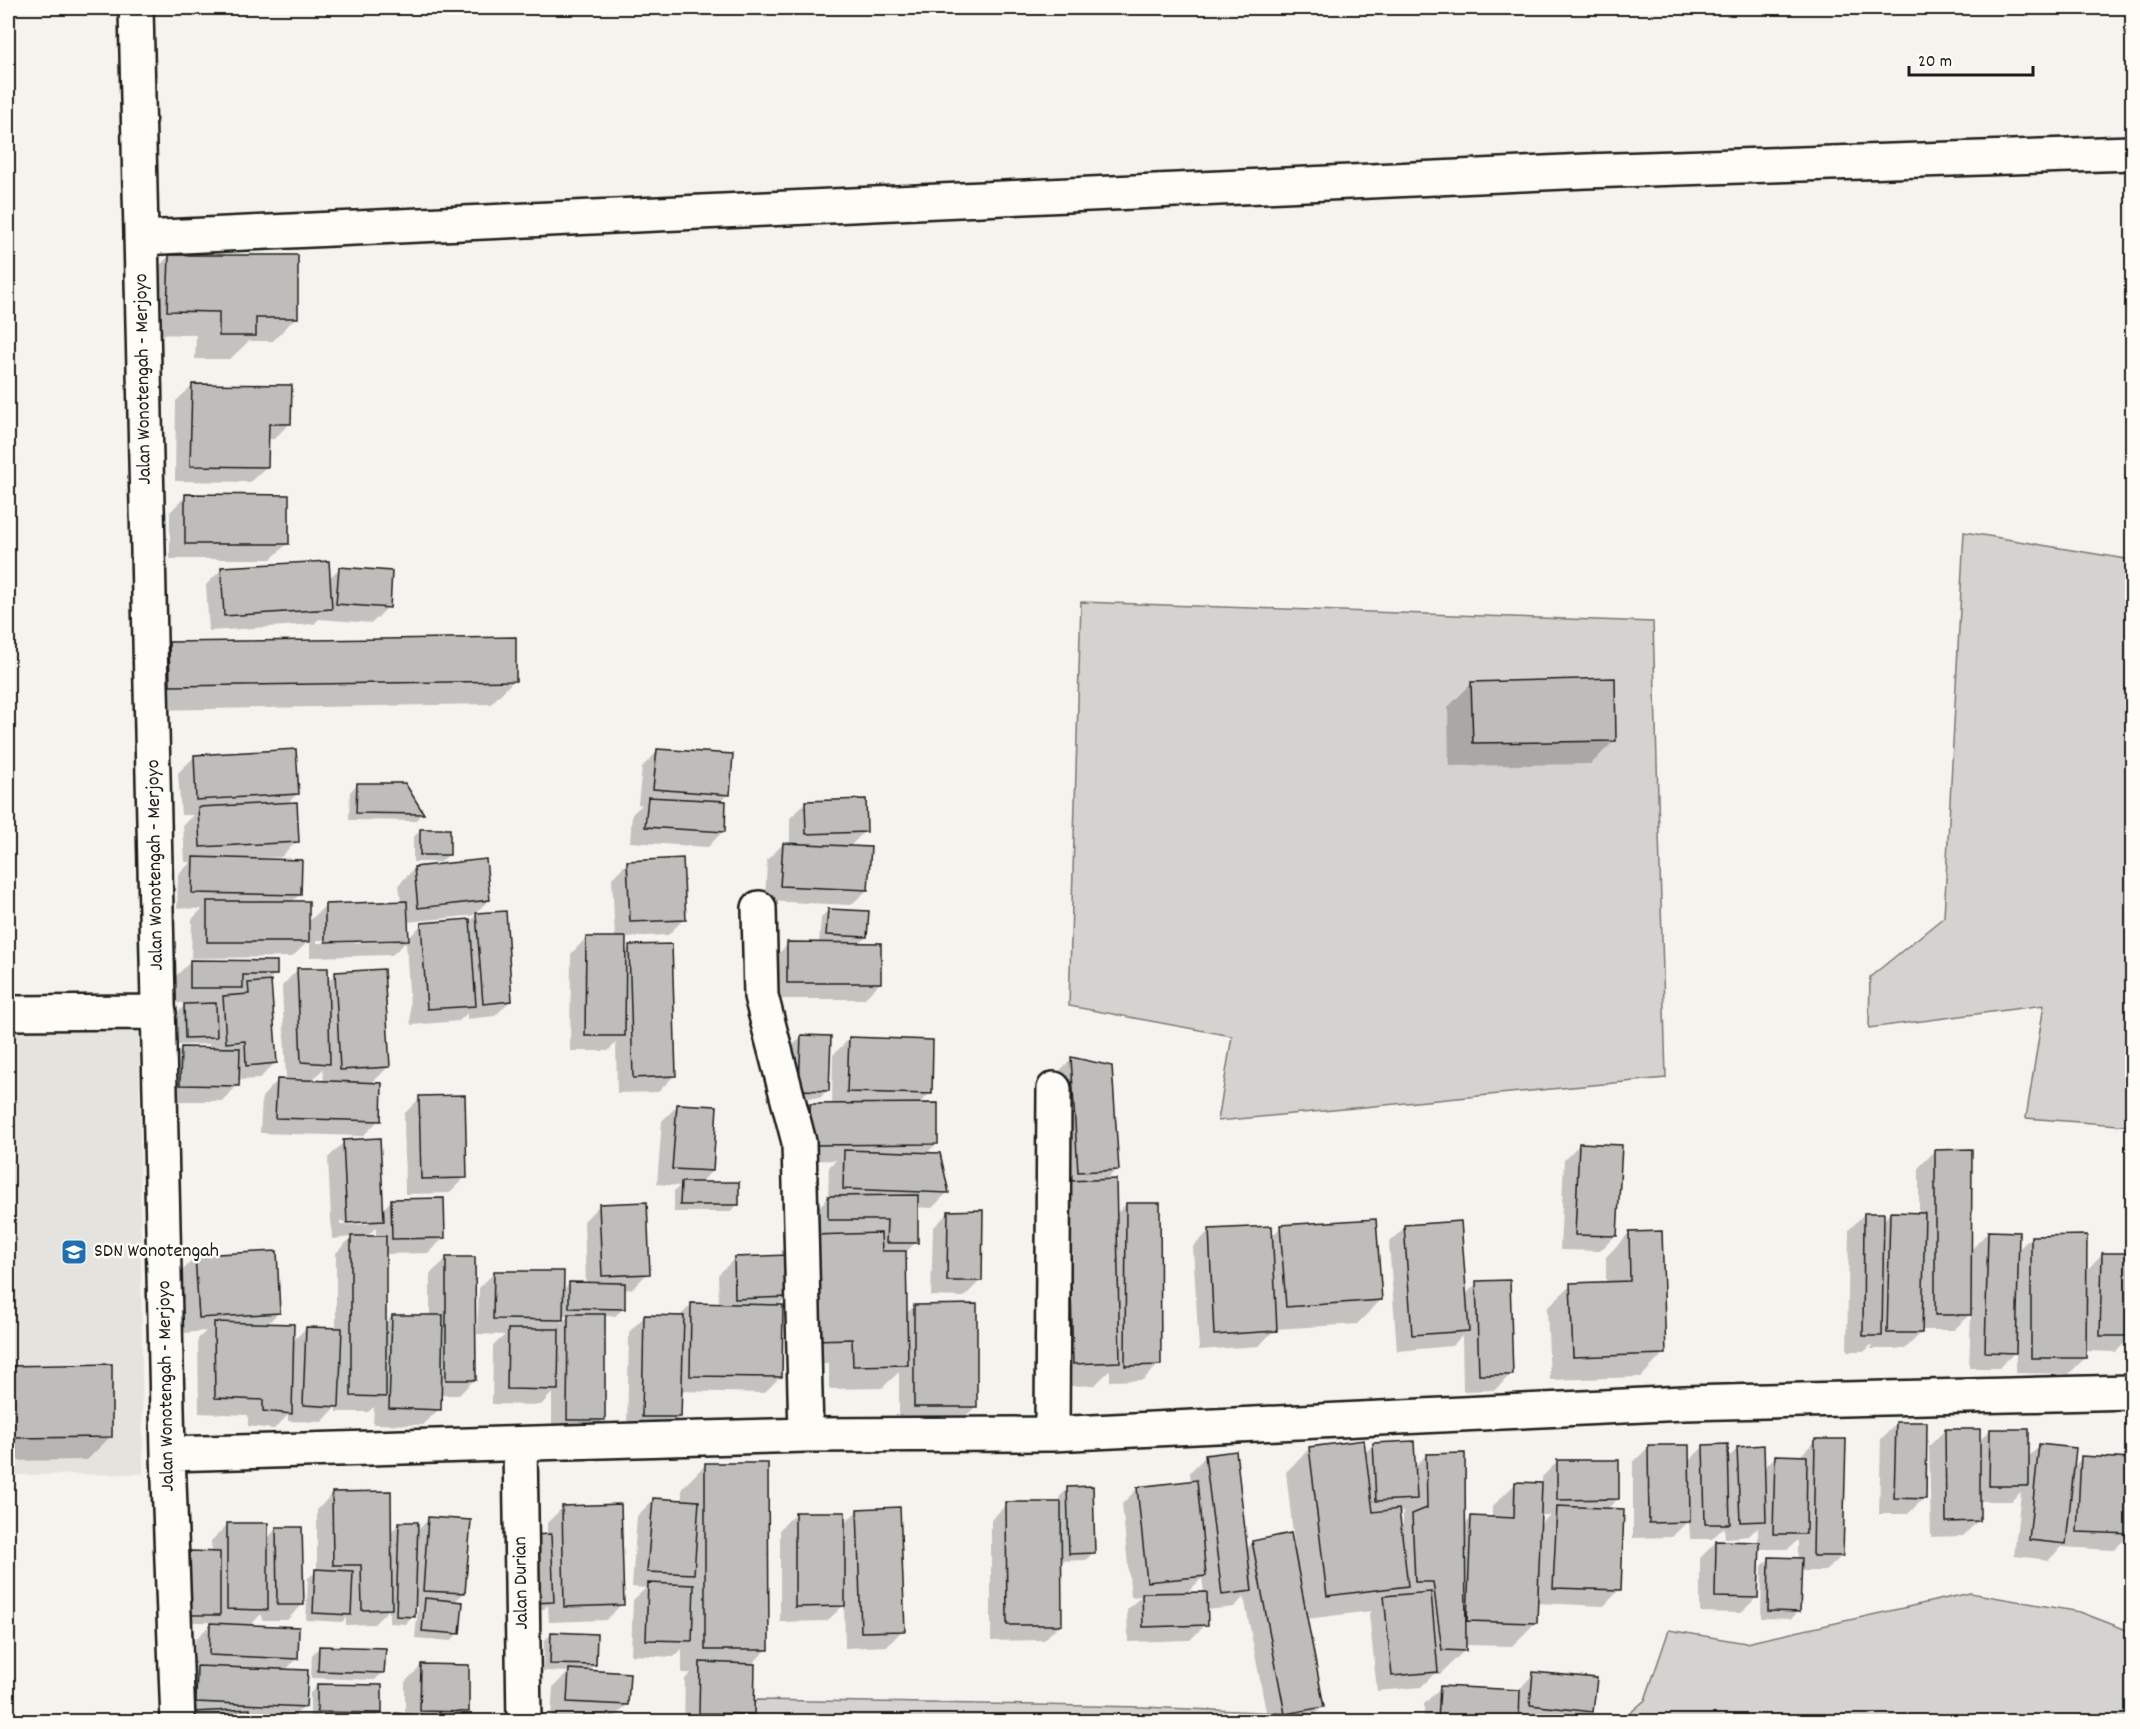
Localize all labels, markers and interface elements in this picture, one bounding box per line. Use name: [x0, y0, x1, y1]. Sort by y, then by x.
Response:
scale bar: [1909, 39, 2034, 77]
text: 20 m: [1918, 50, 1952, 75]
street label: Jalan Wonotengah - Merjoyo: [128, 273, 160, 485]
street label: Jalan Wonotengah - Merjoyo: [140, 759, 172, 971]
school or university icon: SDN Wonotengah: [59, 1237, 89, 1267]
place label: SDN Wonotengah: [94, 1238, 219, 1266]
street label: Jalan Wonotengah - Merjoyo: [151, 1280, 183, 1492]
street label: Jalan Durian: [507, 1536, 537, 1630]

